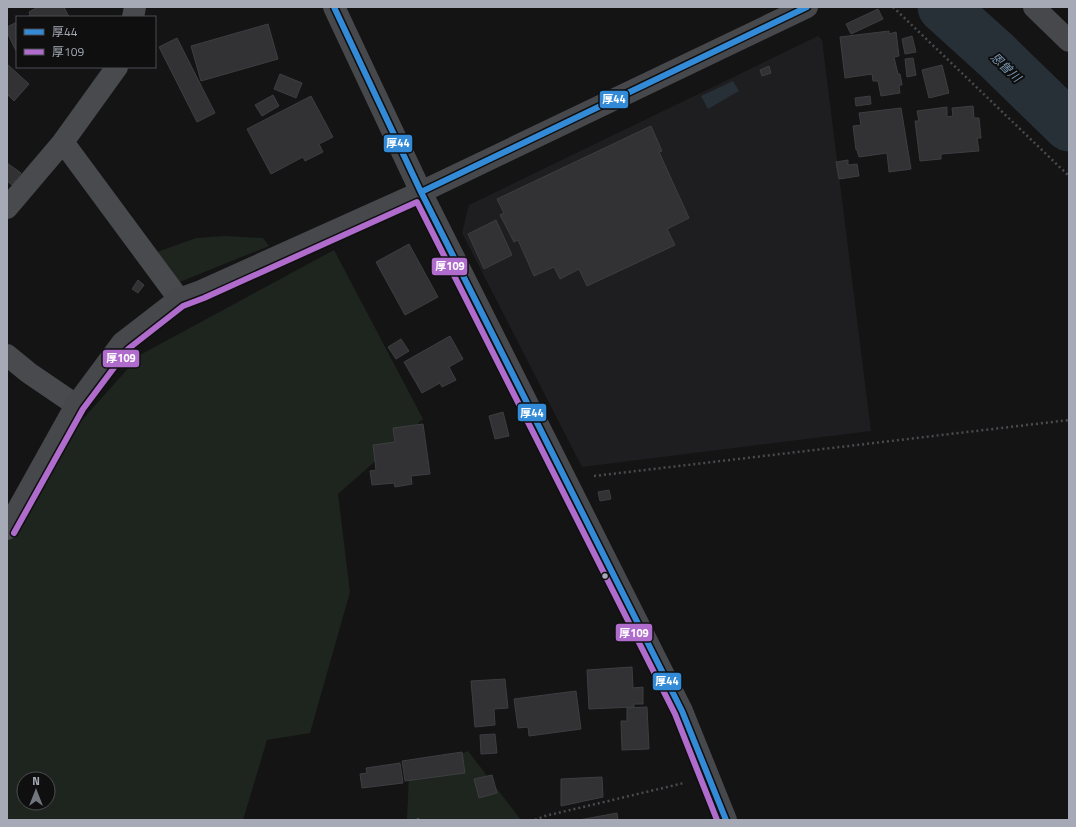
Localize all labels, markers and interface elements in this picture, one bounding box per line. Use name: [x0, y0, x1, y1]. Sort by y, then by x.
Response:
legend: [16, 16, 156, 68]
text: 厚44: [52, 22, 78, 41]
text: 厚109: [52, 42, 84, 61]
water label: 恩曽川: [986, 48, 1027, 88]
line badge: 厚44: [599, 90, 629, 109]
text: 厚44: [602, 91, 626, 107]
line badge: 厚44: [383, 134, 413, 153]
text: 厚44: [386, 135, 410, 151]
line badge: 厚109: [431, 257, 468, 276]
text: 厚109: [435, 258, 465, 274]
line badge: 厚109: [102, 349, 140, 368]
text: 厚109: [106, 350, 136, 366]
line badge: 厚44: [517, 403, 547, 422]
text: 厚44: [520, 405, 544, 421]
unlabelled marker: [600, 571, 610, 581]
line badge: 厚109: [615, 623, 653, 642]
text: 厚109: [619, 625, 649, 641]
line badge: 厚44: [652, 672, 682, 691]
text: 厚44: [655, 673, 679, 689]
north arrow: [16, 771, 56, 811]
text: N: [32, 773, 40, 789]

